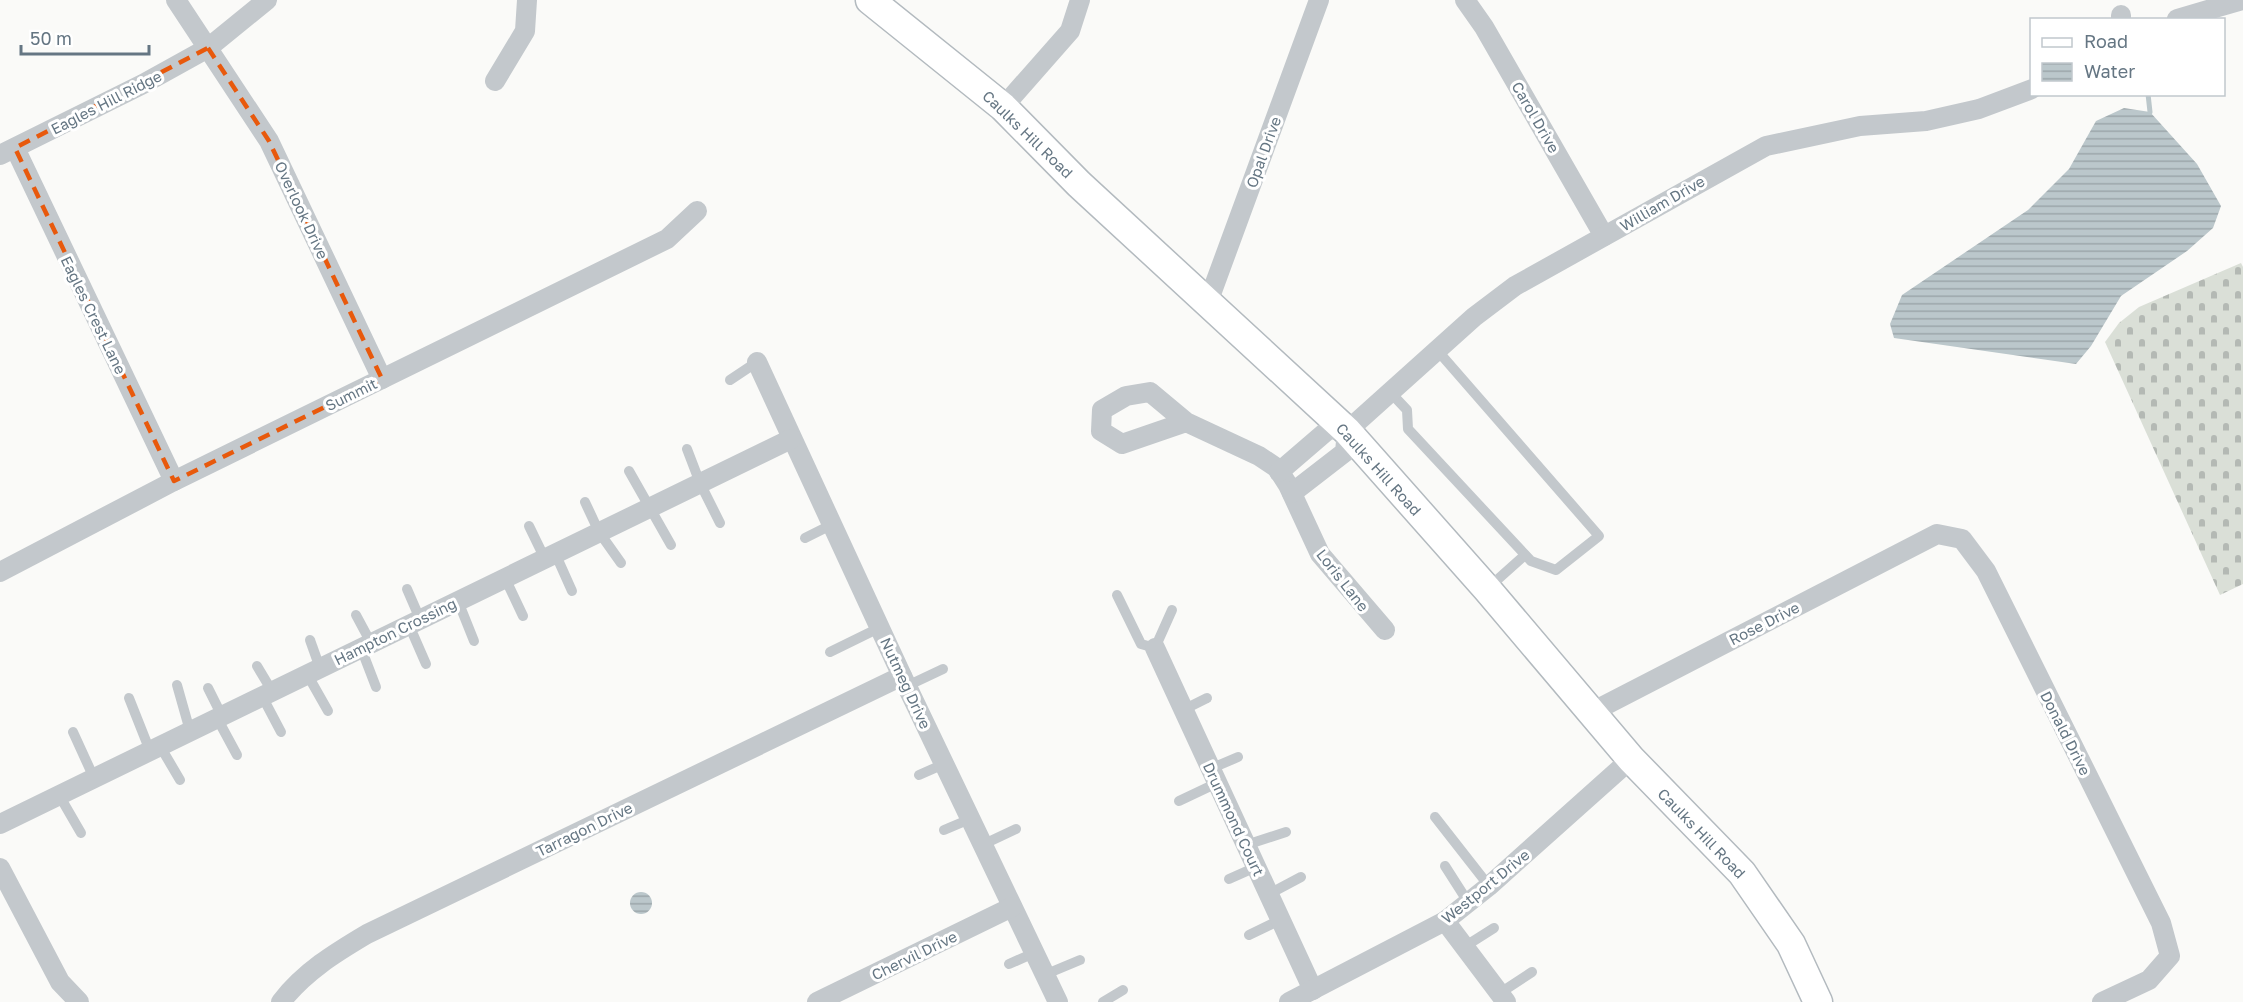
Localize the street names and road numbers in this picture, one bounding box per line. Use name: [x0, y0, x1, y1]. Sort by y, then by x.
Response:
street label: Eagles Hill Ridge: [48, 66, 165, 138]
street label: Carol Drive: [1508, 78, 1564, 156]
street label: Caulks Hill Road: [979, 86, 1077, 182]
street label: Opal Drive: [1242, 114, 1284, 190]
street label: Overlook Drive: [271, 158, 333, 262]
street label: William Drive: [1616, 171, 1708, 234]
street label: Eagles Crest Lane: [58, 253, 131, 377]
street label: Summit: [322, 374, 380, 414]
street label: Caulks Hill Road: [1333, 419, 1425, 519]
street label: Loris Lane: [1313, 545, 1373, 615]
street label: Hampton Crossing: [331, 594, 459, 668]
street label: Rose Drive: [1726, 597, 1802, 648]
street label: Nutmeg Drive: [877, 635, 935, 732]
street label: Donald Drive: [2037, 688, 2095, 778]
street label: Drummond Court: [1200, 759, 1268, 879]
street label: Caulks Hill Road: [1654, 784, 1750, 882]
street label: Tarragon Drive: [533, 798, 635, 860]
street label: Westport Drive: [1437, 845, 1533, 927]
street label: Chervil Drive: [868, 926, 960, 983]

